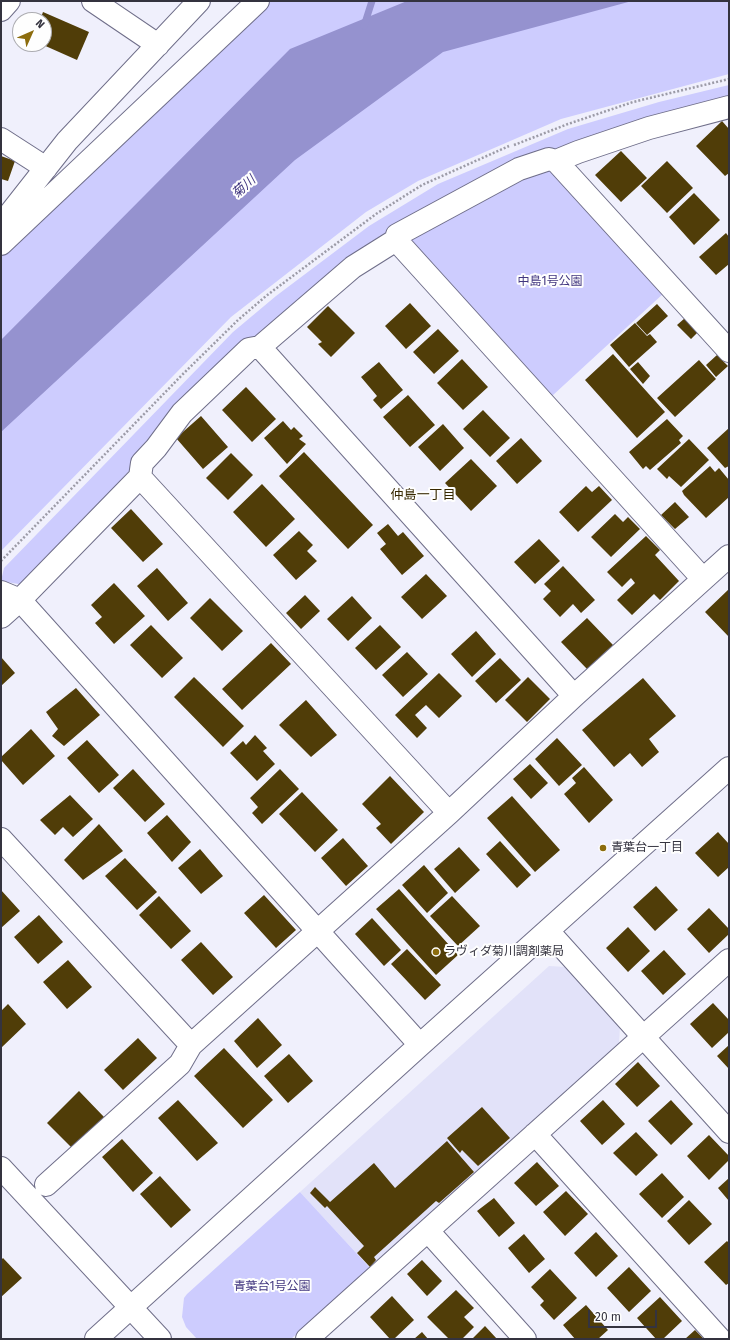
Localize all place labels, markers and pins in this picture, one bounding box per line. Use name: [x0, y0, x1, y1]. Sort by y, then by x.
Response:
place label: 青葉台一丁目: [611, 841, 683, 855]
marker: 青葉台一丁目: [598, 843, 608, 853]
place label: ラヴィダ菊川調剤薬局: [444, 945, 564, 959]
marker: ラヴィダ菊川調剤薬局: [431, 947, 441, 957]

